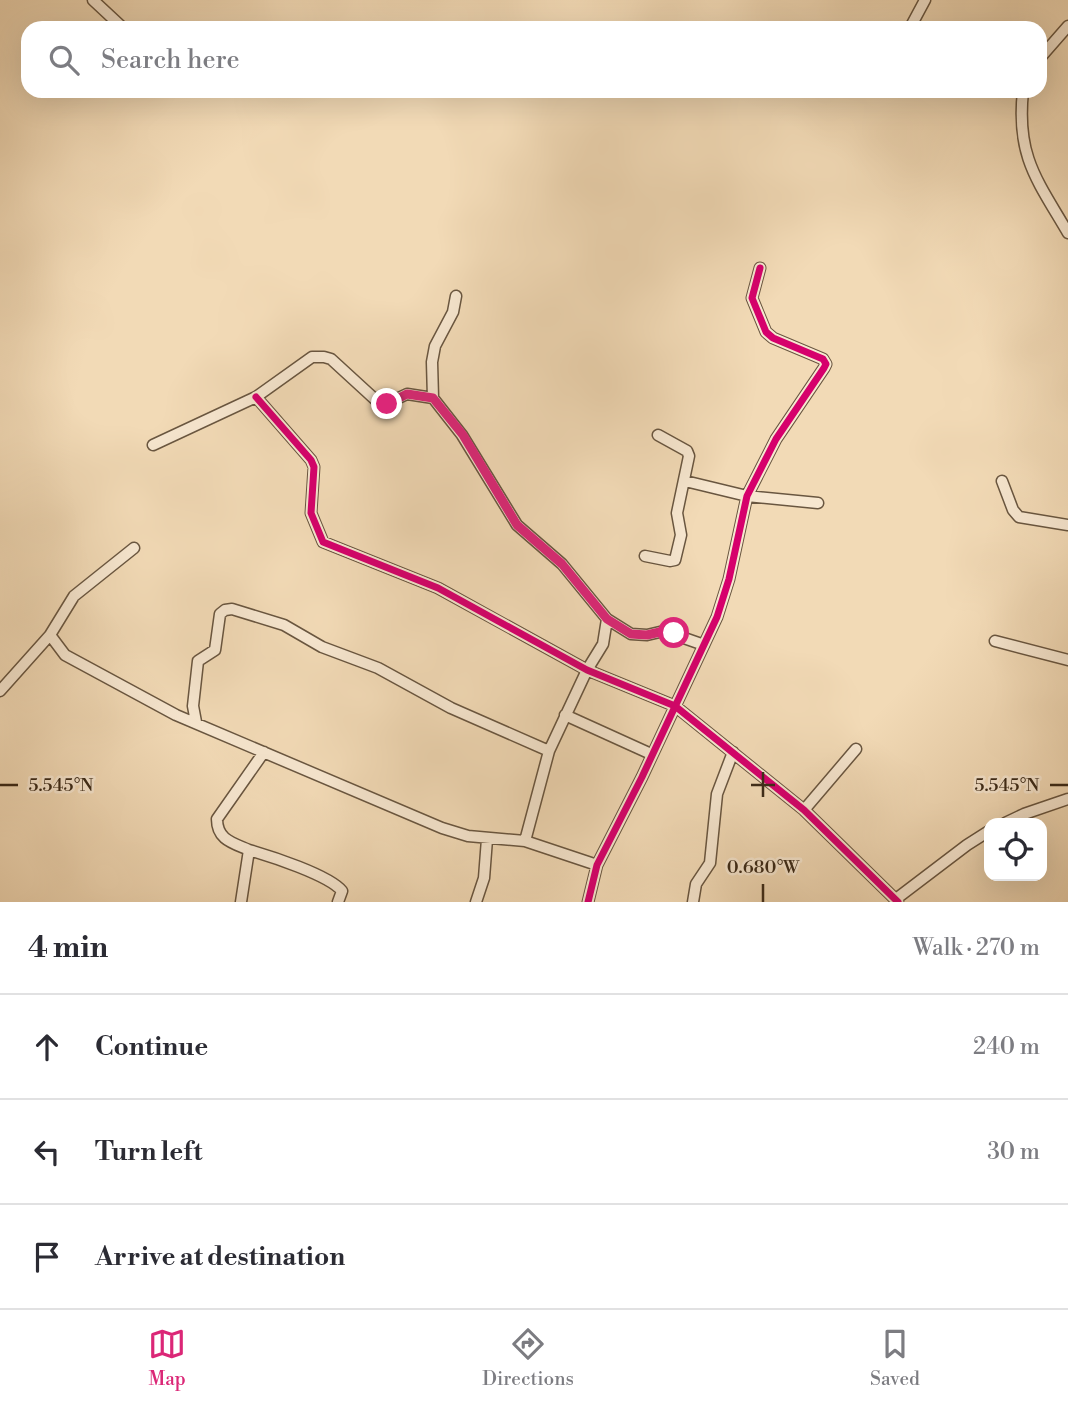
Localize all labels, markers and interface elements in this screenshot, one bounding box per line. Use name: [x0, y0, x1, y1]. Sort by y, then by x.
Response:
search box: [21, 21, 1047, 98]
icon: search: [45, 41, 83, 79]
text: Search here: [101, 44, 240, 76]
route end: [371, 388, 402, 419]
route start: [658, 617, 689, 648]
text: 5.545°N: [29, 774, 94, 797]
text: 5.545°N: [975, 774, 1040, 797]
map controls: [984, 818, 1047, 881]
button: locate: [984, 818, 1047, 881]
text: 0.680°W: [727, 856, 800, 879]
text: 4 min: [28, 929, 108, 967]
text: Walk · 270 m: [913, 934, 1040, 962]
icon: ahead: [28, 1028, 66, 1066]
text: Continue: [95, 1031, 208, 1063]
text: 240 m: [973, 1033, 1040, 1061]
icon: left: [28, 1133, 66, 1171]
text: Turn left: [95, 1136, 203, 1168]
text: 30 m: [987, 1138, 1040, 1166]
icon: arrive: [28, 1238, 66, 1276]
text: Arrive at destination: [95, 1241, 345, 1273]
tab: Map: [148, 1325, 186, 1391]
tab: Directions: [482, 1325, 574, 1391]
tab: Saved: [870, 1325, 920, 1391]

